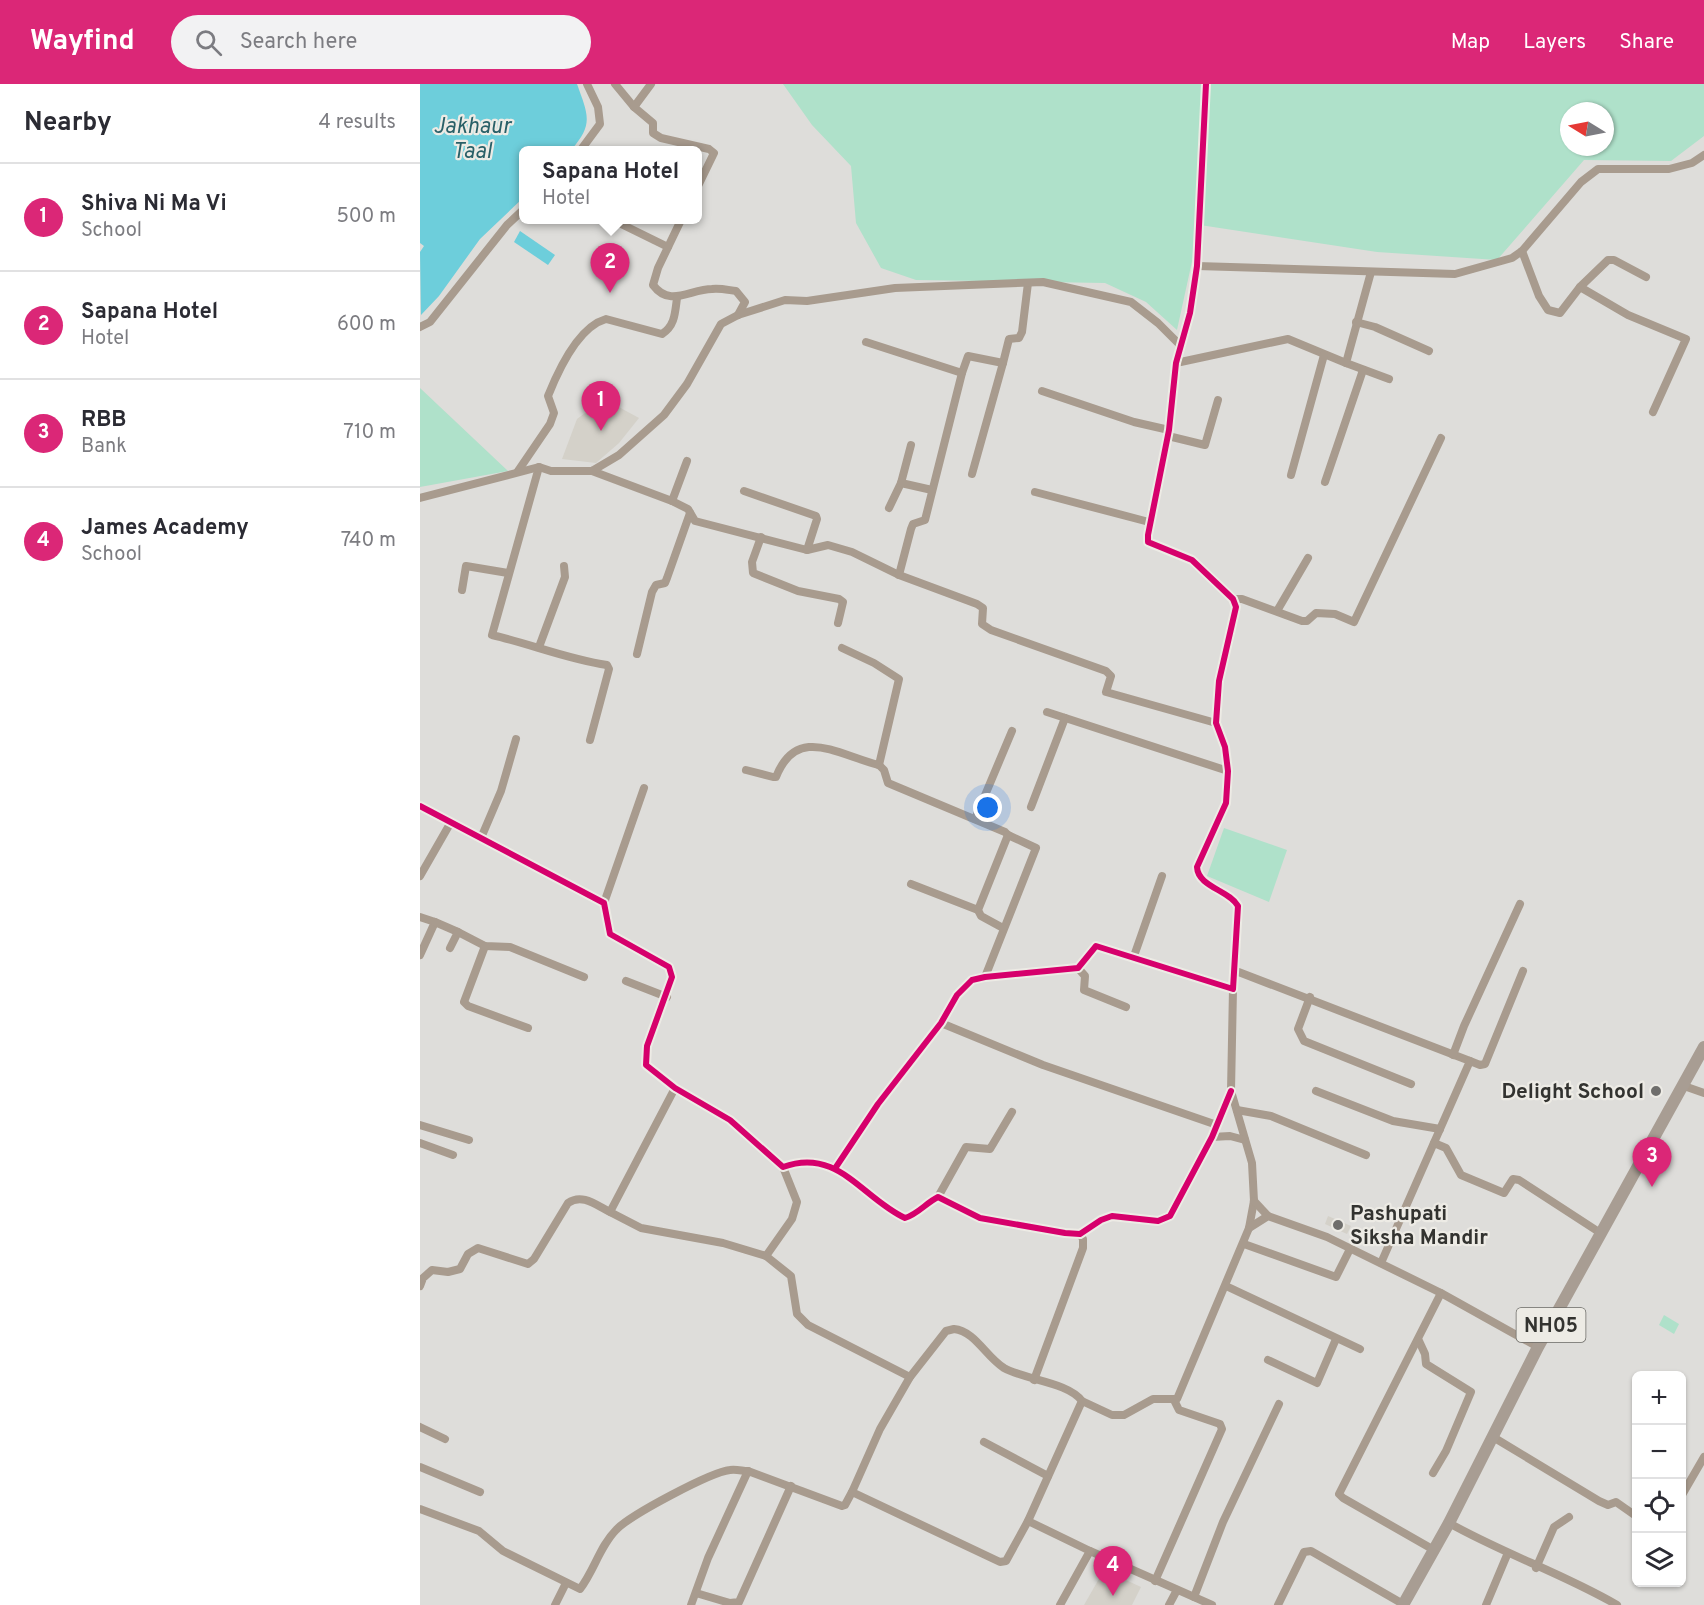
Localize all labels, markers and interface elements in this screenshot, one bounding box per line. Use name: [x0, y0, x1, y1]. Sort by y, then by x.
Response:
search box: [171, 15, 591, 69]
text: Wayfind: [30, 24, 135, 60]
icon: search: [192, 26, 225, 59]
text: Search here: [240, 29, 357, 56]
text: Map: [1451, 29, 1490, 56]
text: Layers: [1523, 29, 1586, 56]
text: Share: [1619, 29, 1674, 56]
north arrow: [1560, 102, 1614, 156]
text: Nearby: [24, 107, 112, 140]
text: 4 results: [319, 110, 396, 136]
water label: Jakhaur Taal: [433, 114, 512, 166]
popup: [519, 146, 702, 224]
text: Sapana Hotel: [542, 159, 679, 186]
text: Hotel: [542, 186, 590, 212]
text: Shiva Ni Ma Vi: [81, 191, 227, 218]
text: 1: [40, 204, 48, 230]
text: 500 m: [336, 204, 396, 230]
text: School: [81, 218, 142, 244]
pin: 2: [590, 244, 630, 293]
text: Sapana Hotel: [81, 299, 218, 326]
text: 2: [37, 312, 50, 338]
text: 600 m: [337, 312, 396, 338]
text: Hotel: [81, 326, 129, 352]
pin: 1: [582, 382, 621, 431]
text: RBB: [81, 407, 126, 434]
text: 3: [38, 420, 50, 446]
text: 710 m: [343, 420, 396, 446]
text: Bank: [81, 434, 127, 460]
text: James Academy: [81, 515, 249, 542]
text: 4: [37, 528, 50, 554]
text: 740 m: [341, 528, 396, 554]
text: School: [81, 542, 142, 568]
your location: [973, 793, 1002, 822]
place label: Delight School: [1501, 1079, 1644, 1106]
marker: Delight School: [1649, 1084, 1663, 1098]
pin: 3: [1632, 1138, 1672, 1187]
place label: Pashupati Siksha Mandir: [1350, 1201, 1488, 1252]
marker: Pashupati Siksha Mandir: [1331, 1218, 1345, 1232]
road number: NH05: [1516, 1308, 1586, 1342]
map controls: [1632, 1371, 1686, 1587]
button: +: [1632, 1371, 1686, 1425]
button: −: [1632, 1425, 1686, 1479]
button: locate: [1632, 1479, 1686, 1533]
button: layers: [1632, 1533, 1686, 1587]
pin: 4: [1094, 1546, 1132, 1596]

